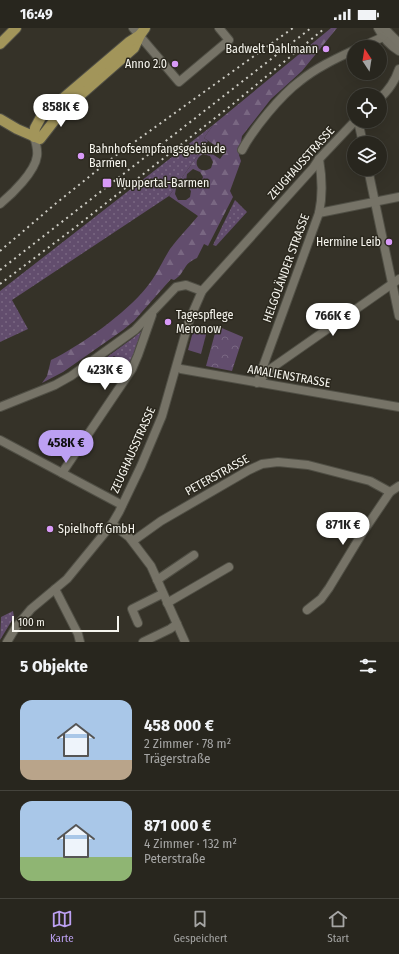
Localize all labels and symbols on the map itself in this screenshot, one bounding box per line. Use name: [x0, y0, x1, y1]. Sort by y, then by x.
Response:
north arrow: [347, 40, 387, 80]
place label: Badwelt Dahlmann: [225, 42, 318, 56]
marker: Badwelt Dahlmann: [321, 44, 331, 54]
place label: Anno 2.0: [125, 57, 167, 71]
marker: Anno 2.0: [170, 59, 180, 69]
pin: 858K €: [28, 94, 94, 128]
street label: ZEUGHAUSSTRASSE: [265, 124, 338, 202]
place label: Bahnhofsempfangsgebäude Barmen: [89, 142, 226, 170]
marker: Bahnhofsempfangsgebäude Barmen: [76, 151, 86, 161]
place label: Wuppertal-Barmen: [116, 176, 209, 190]
marker: Wuppertal-Barmen: [101, 177, 113, 189]
street label: HELGOLÄNDER STRASSE: [259, 211, 312, 324]
place label: Hermine Leib: [316, 235, 381, 249]
marker: Hermine Leib: [384, 237, 394, 247]
pin: 766K €: [300, 303, 366, 337]
place label: Tagespflege Meronow: [176, 308, 233, 336]
marker: Tagespflege Meronow: [163, 317, 173, 327]
pin: 423K €: [72, 357, 138, 391]
street label: AMALIENSTRASSE: [246, 362, 332, 390]
street label: ZEUGHAUSSTRASSE: [108, 404, 158, 495]
pin: 458K €: [33, 430, 99, 464]
street label: PETERSTRASSE: [183, 451, 252, 498]
pin: 871K €: [310, 512, 376, 546]
place label: Spielhoff GmbH: [58, 522, 135, 536]
marker: Spielhoff GmbH: [45, 524, 55, 534]
scale bar: [12, 614, 119, 633]

